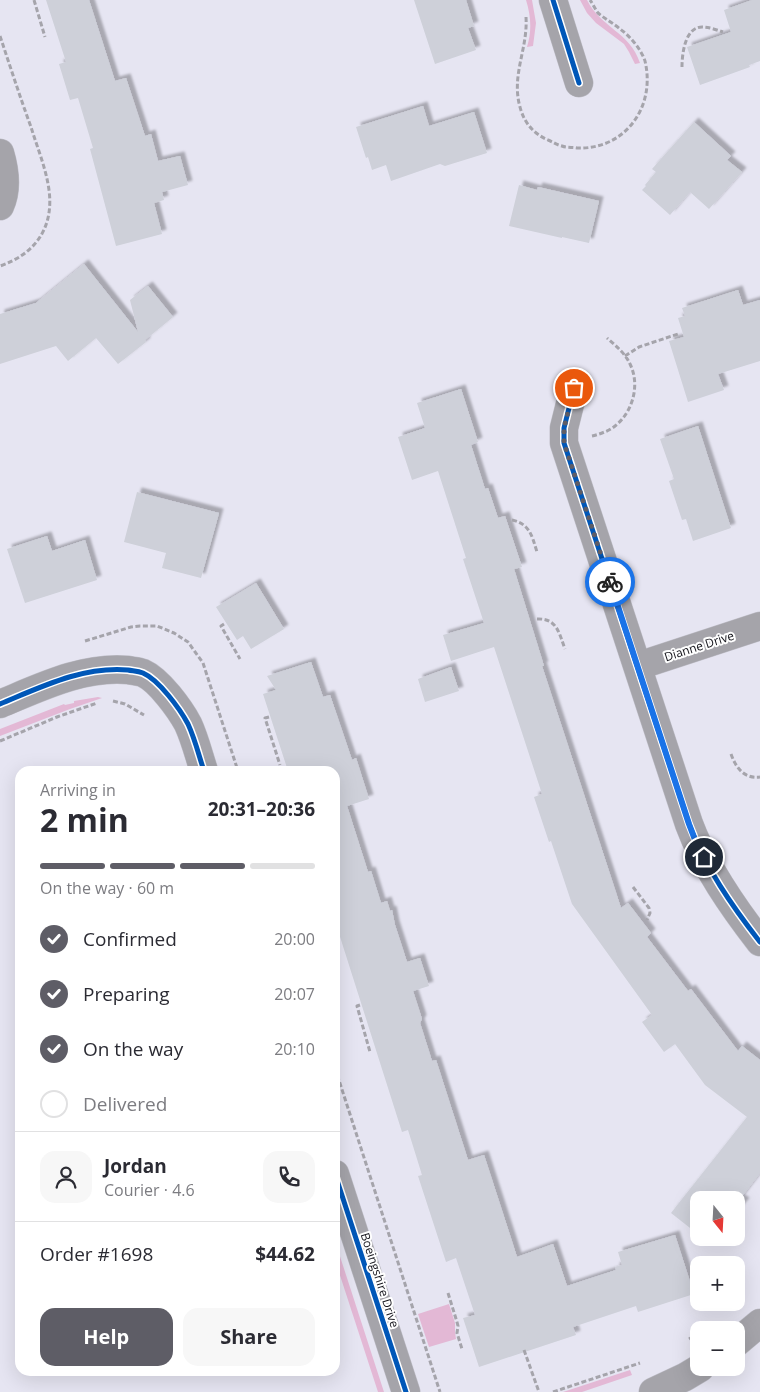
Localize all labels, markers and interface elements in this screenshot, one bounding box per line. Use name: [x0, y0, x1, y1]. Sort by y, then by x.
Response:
pin: [553, 367, 595, 409]
icon: bag: [560, 374, 588, 402]
courier: [585, 557, 635, 607]
icon: bike: [596, 568, 624, 596]
street label: Dianne Drive: [662, 627, 736, 665]
text: Arriving in: [40, 779, 116, 801]
text: 20:31–20:36: [208, 796, 315, 822]
text: 2 min: [40, 798, 129, 841]
pin: [683, 836, 725, 878]
icon: home: [690, 843, 718, 871]
text: On the way · 60 m: [40, 877, 174, 899]
icon: check: [40, 925, 68, 953]
text: Confirmed: [83, 926, 177, 952]
text: 20:00: [274, 928, 315, 950]
icon: check: [40, 980, 68, 1008]
text: Preparing: [83, 981, 170, 1007]
text: 20:07: [274, 983, 315, 1005]
icon: check: [40, 1035, 68, 1063]
text: On the way: [83, 1036, 183, 1062]
text: 20:10: [274, 1038, 315, 1060]
text: Delivered: [83, 1091, 167, 1117]
button: person: [40, 1151, 92, 1203]
button: phone: [263, 1151, 315, 1203]
text: Jordan: [104, 1153, 167, 1179]
text: Courier · 4.6: [104, 1179, 195, 1201]
north arrow: [690, 1191, 745, 1246]
map controls: [690, 1191, 745, 1376]
street label: Boeingshire Drive: [357, 1230, 403, 1330]
text: Order #1698: [40, 1241, 153, 1267]
text: $44.62: [255, 1241, 315, 1267]
button: +: [690, 1256, 745, 1311]
button: Help: [40, 1308, 173, 1366]
button: Share: [183, 1308, 315, 1366]
button: −: [690, 1321, 745, 1376]

